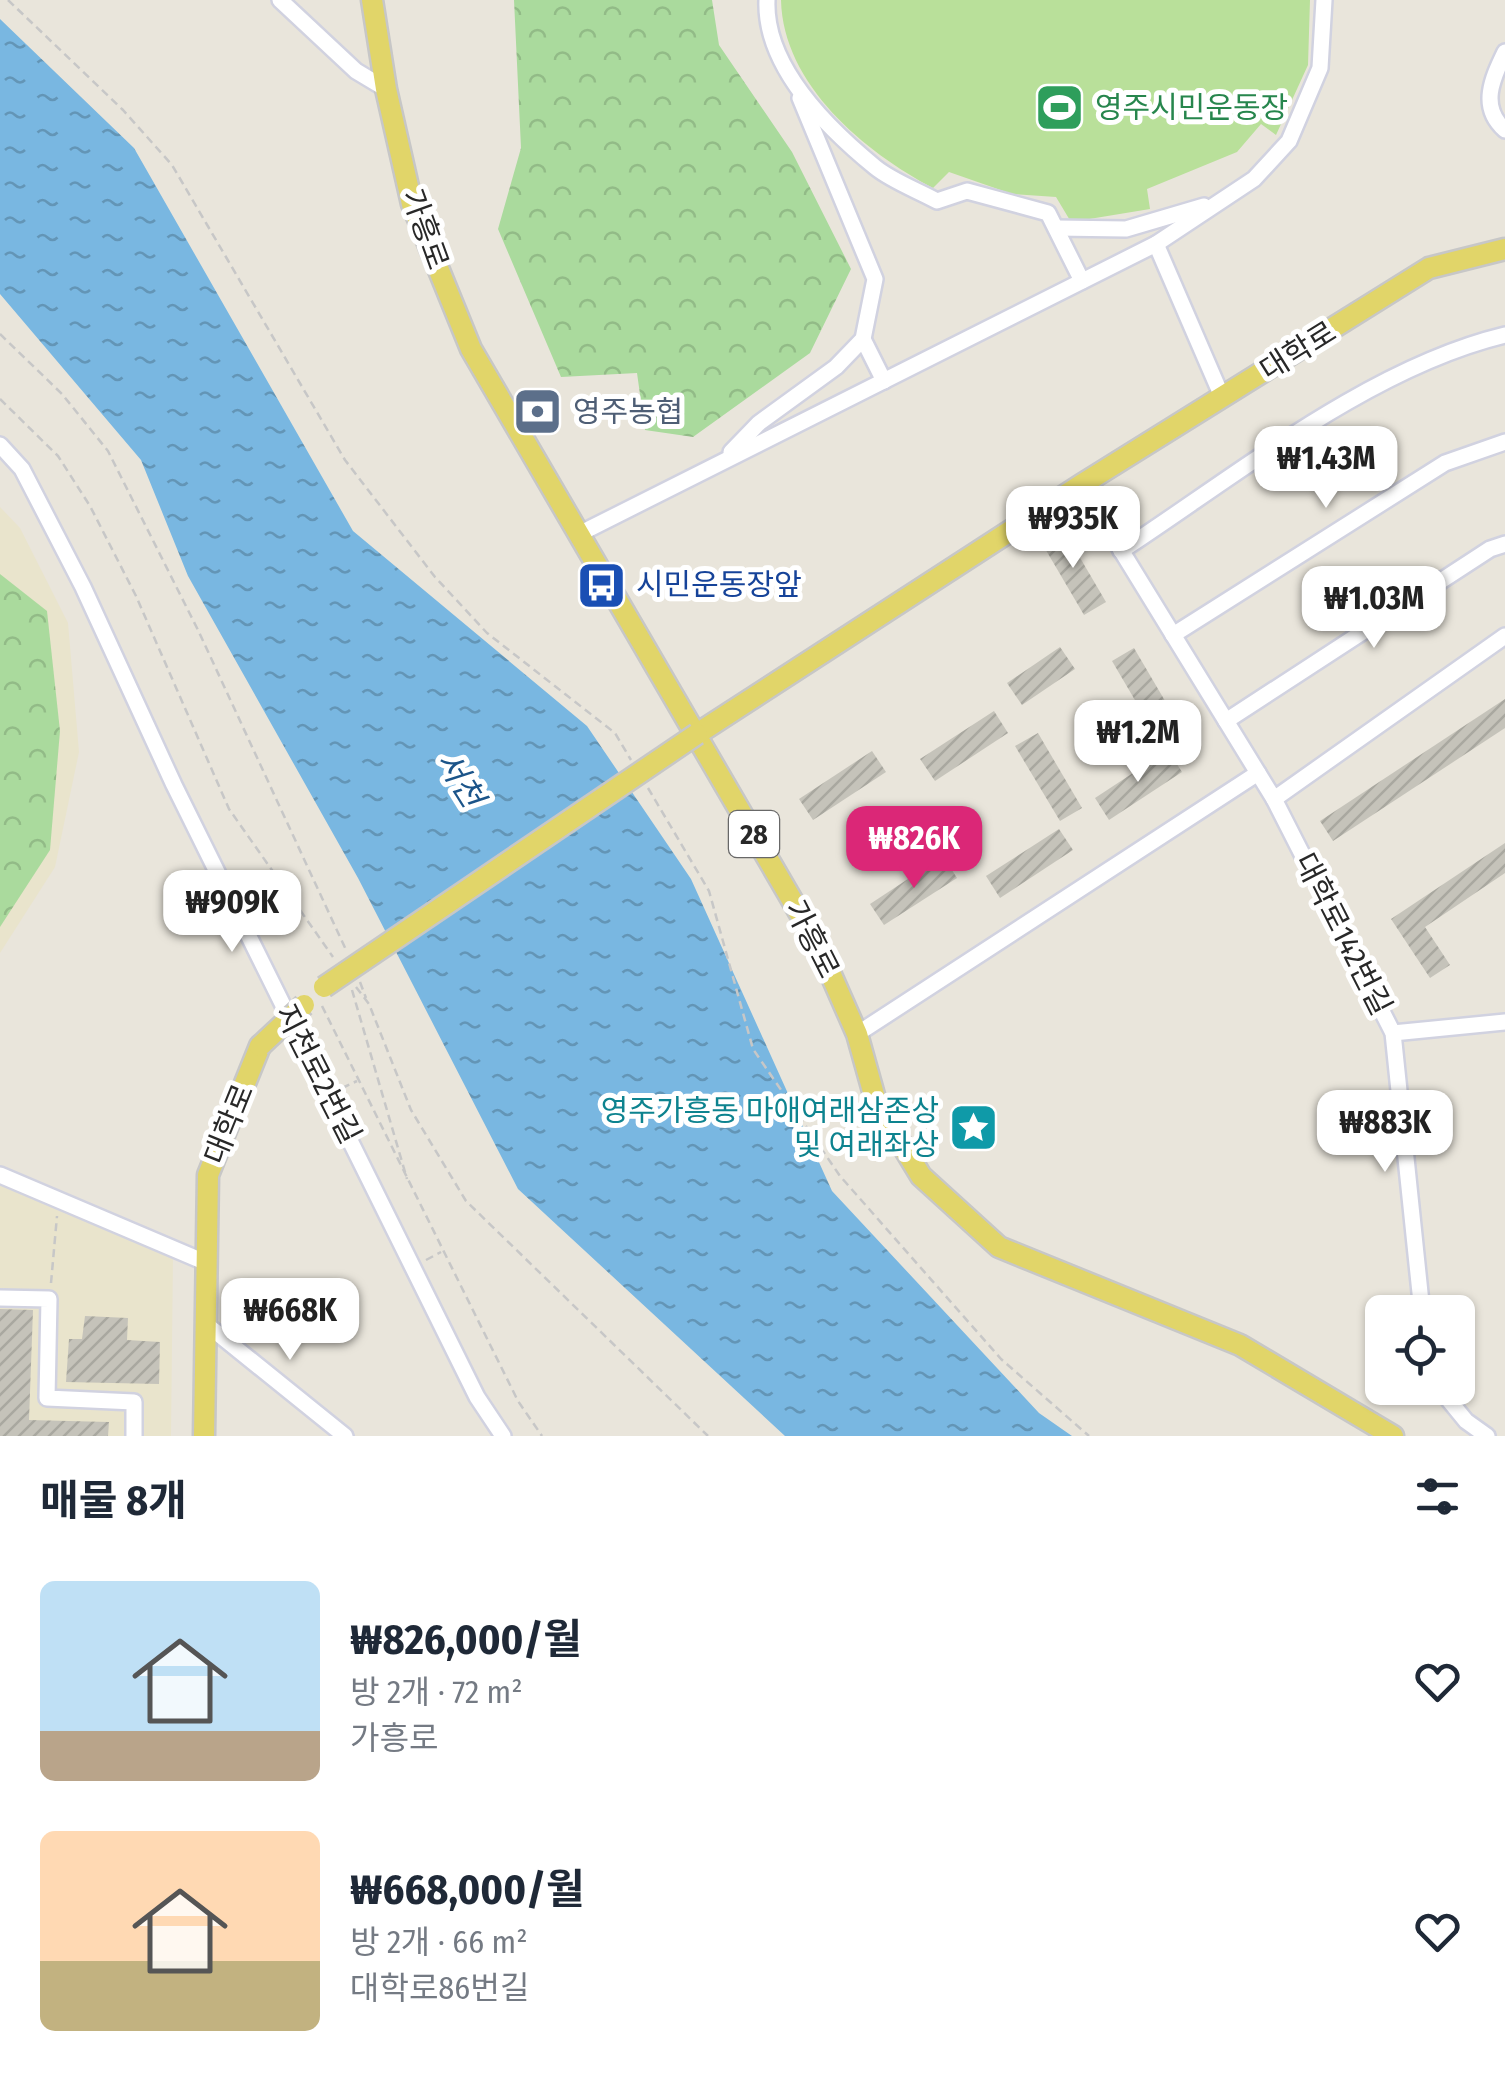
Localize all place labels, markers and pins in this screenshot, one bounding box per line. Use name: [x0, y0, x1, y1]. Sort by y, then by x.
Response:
sports icon: 영주시민운동장: [1034, 82, 1086, 134]
place label: 영주시민운동장: [1095, 90, 1288, 126]
bank icon: 영주농협: [512, 386, 564, 438]
place label: 영주농협: [573, 394, 683, 430]
pin: ₩1.43M: [1245, 426, 1407, 511]
pin: ₩935K: [1003, 486, 1143, 571]
bus stop icon: 시민운동장앞: [575, 559, 627, 611]
pin: ₩1.03M: [1293, 566, 1455, 651]
place label: 시민운동장앞: [636, 567, 802, 603]
pin: ₩1.2M: [1068, 700, 1208, 785]
pin: ₩826K: [844, 806, 984, 891]
pin: ₩909K: [162, 870, 302, 955]
pin: ₩883K: [1315, 1090, 1455, 1175]
place label: 영주가흥동 마애여래삼존상 및 여래좌상: [601, 1093, 939, 1163]
place icon: 영주가흥동 마애여래삼존상 및 여래좌상: [948, 1102, 1000, 1154]
pin: ₩668K: [220, 1278, 360, 1363]

